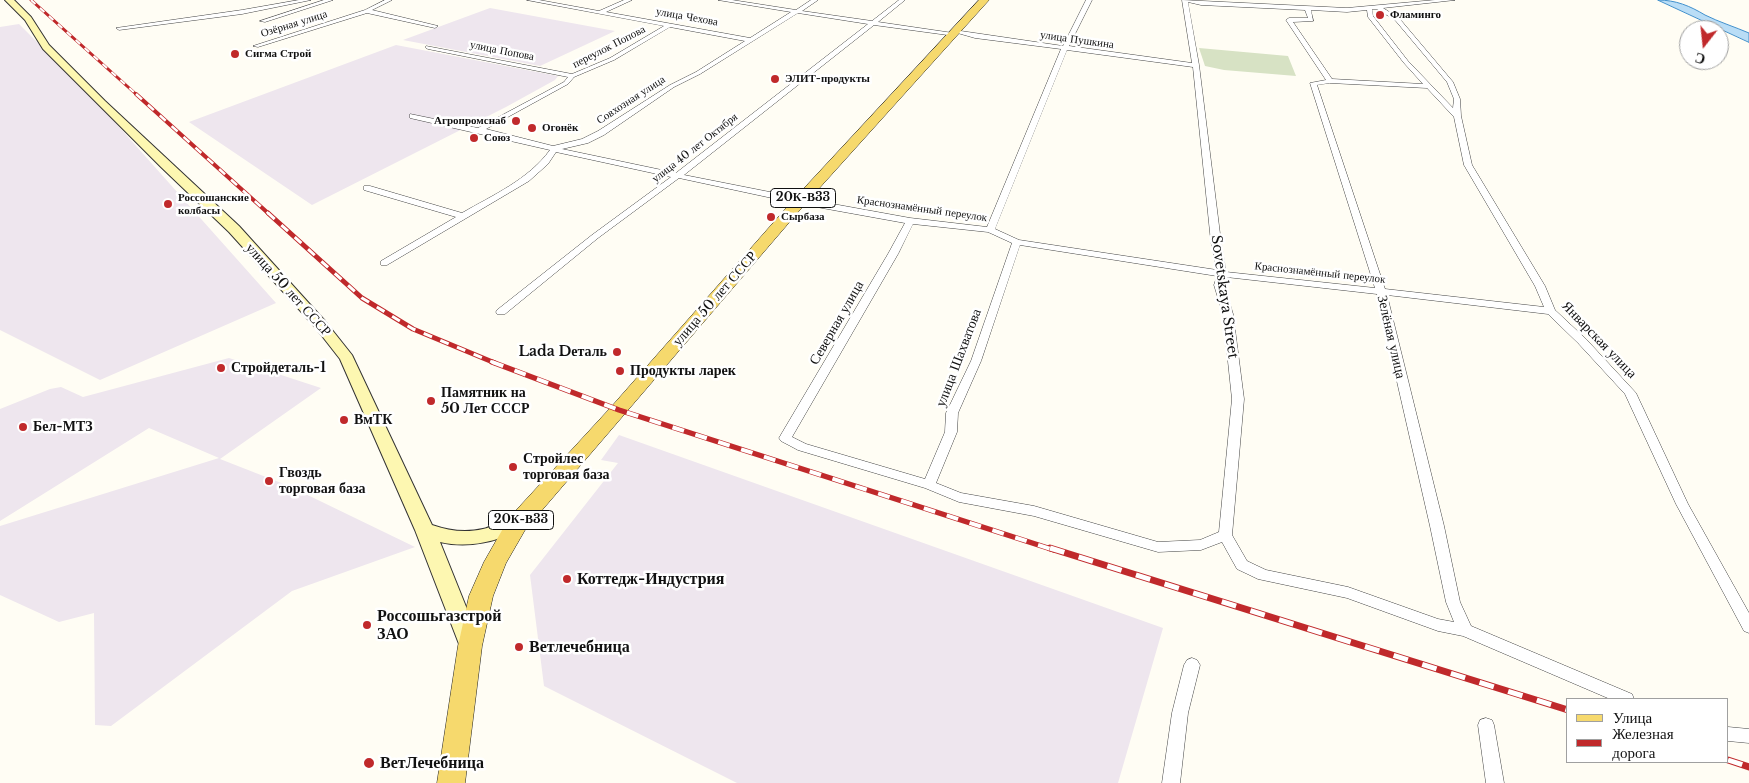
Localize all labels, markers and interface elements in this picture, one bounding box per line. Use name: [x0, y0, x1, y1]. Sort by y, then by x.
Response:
street label: улица Чехова: [655, 5, 719, 29]
street label: Озёрная улица: [259, 8, 329, 40]
place label: Фламинго: [1390, 8, 1441, 22]
marker: Фламинго: [1374, 9, 1386, 21]
north arrow: [1679, 20, 1729, 70]
street label: переулок Попова: [570, 23, 648, 71]
street label: улица Пушкина: [1039, 28, 1115, 52]
street label: улица Попова: [469, 38, 535, 64]
place label: Сигма Строй: [245, 47, 311, 61]
marker: Сигма Строй: [229, 48, 241, 60]
text: С: [1693, 48, 1707, 69]
place label: ЭЛИТ-продукты: [785, 72, 870, 86]
street label: Совхозная улица: [594, 73, 668, 127]
marker: ЭЛИТ-продукты: [769, 73, 781, 85]
street label: улица 40 лет Октября: [650, 110, 740, 186]
place label: Агропромснаб: [434, 114, 506, 128]
marker: Агропромснаб: [510, 115, 522, 127]
place label: Огонёк: [542, 121, 578, 135]
marker: Огонёк: [526, 122, 538, 134]
place label: Союз: [484, 131, 510, 145]
marker: Союз: [468, 132, 480, 144]
road number: 20К-В33: [770, 188, 836, 208]
place label: Россошанские колбасы: [178, 191, 249, 217]
street label: Краснознамённый переулок: [856, 193, 988, 225]
marker: Россошанские колбасы: [162, 198, 174, 210]
place label: Сырбаза: [781, 210, 825, 224]
marker: Сырбаза: [765, 211, 777, 223]
street label: Sovetskaya Street: [1207, 234, 1241, 360]
street label: улица 50 лет СССР: [242, 240, 334, 340]
street label: улица 50 лет СССР: [669, 248, 761, 350]
street label: Краснознамённый переулок: [1254, 260, 1386, 286]
street label: Северная улица: [806, 278, 868, 368]
street label: Зелёная улица: [1373, 294, 1409, 380]
street label: Январская улица: [1558, 298, 1640, 382]
street label: улица Шахватова: [933, 307, 985, 409]
place label: Lada Dеталь: [518, 344, 607, 360]
marker: Lada Dеталь: [611, 346, 623, 358]
place label: Стройдеталь-1: [231, 360, 326, 376]
marker: Стройдеталь-1: [215, 362, 227, 374]
place label: Продукты ларек: [630, 363, 736, 379]
marker: Продукты ларек: [614, 365, 626, 377]
place label: Памятник на 50 Лет СССР: [441, 385, 530, 418]
marker: Памятник на 50 Лет СССР: [425, 395, 437, 407]
place label: ВмТК: [354, 412, 392, 428]
marker: ВмТК: [338, 414, 350, 426]
place label: Бел-МТЗ: [33, 419, 93, 435]
marker: Бел-МТЗ: [17, 421, 29, 433]
place label: Стройлес торговая база: [523, 451, 610, 484]
marker: Стройлес торговая база: [507, 461, 519, 473]
place label: Гвоздь торговая база: [279, 465, 366, 498]
marker: Гвоздь торговая база: [263, 475, 275, 487]
road number: 20К-В33: [488, 510, 554, 530]
place label: Коттедж-Индустрия: [577, 569, 724, 589]
marker: Коттедж-Индустрия: [561, 573, 573, 585]
place label: Россошьгазстрой ЗАО: [377, 606, 502, 644]
marker: Россошьгазстрой ЗАО: [361, 619, 373, 631]
place label: Ветлечебница: [529, 637, 630, 657]
marker: Ветлечебница: [513, 641, 525, 653]
legend: [1566, 698, 1729, 763]
text: Улица: [1613, 708, 1652, 727]
text: Железная дорога: [1612, 724, 1674, 762]
place label: ВетЛечебница: [380, 753, 484, 773]
marker: ВетЛечебница: [362, 756, 376, 770]

